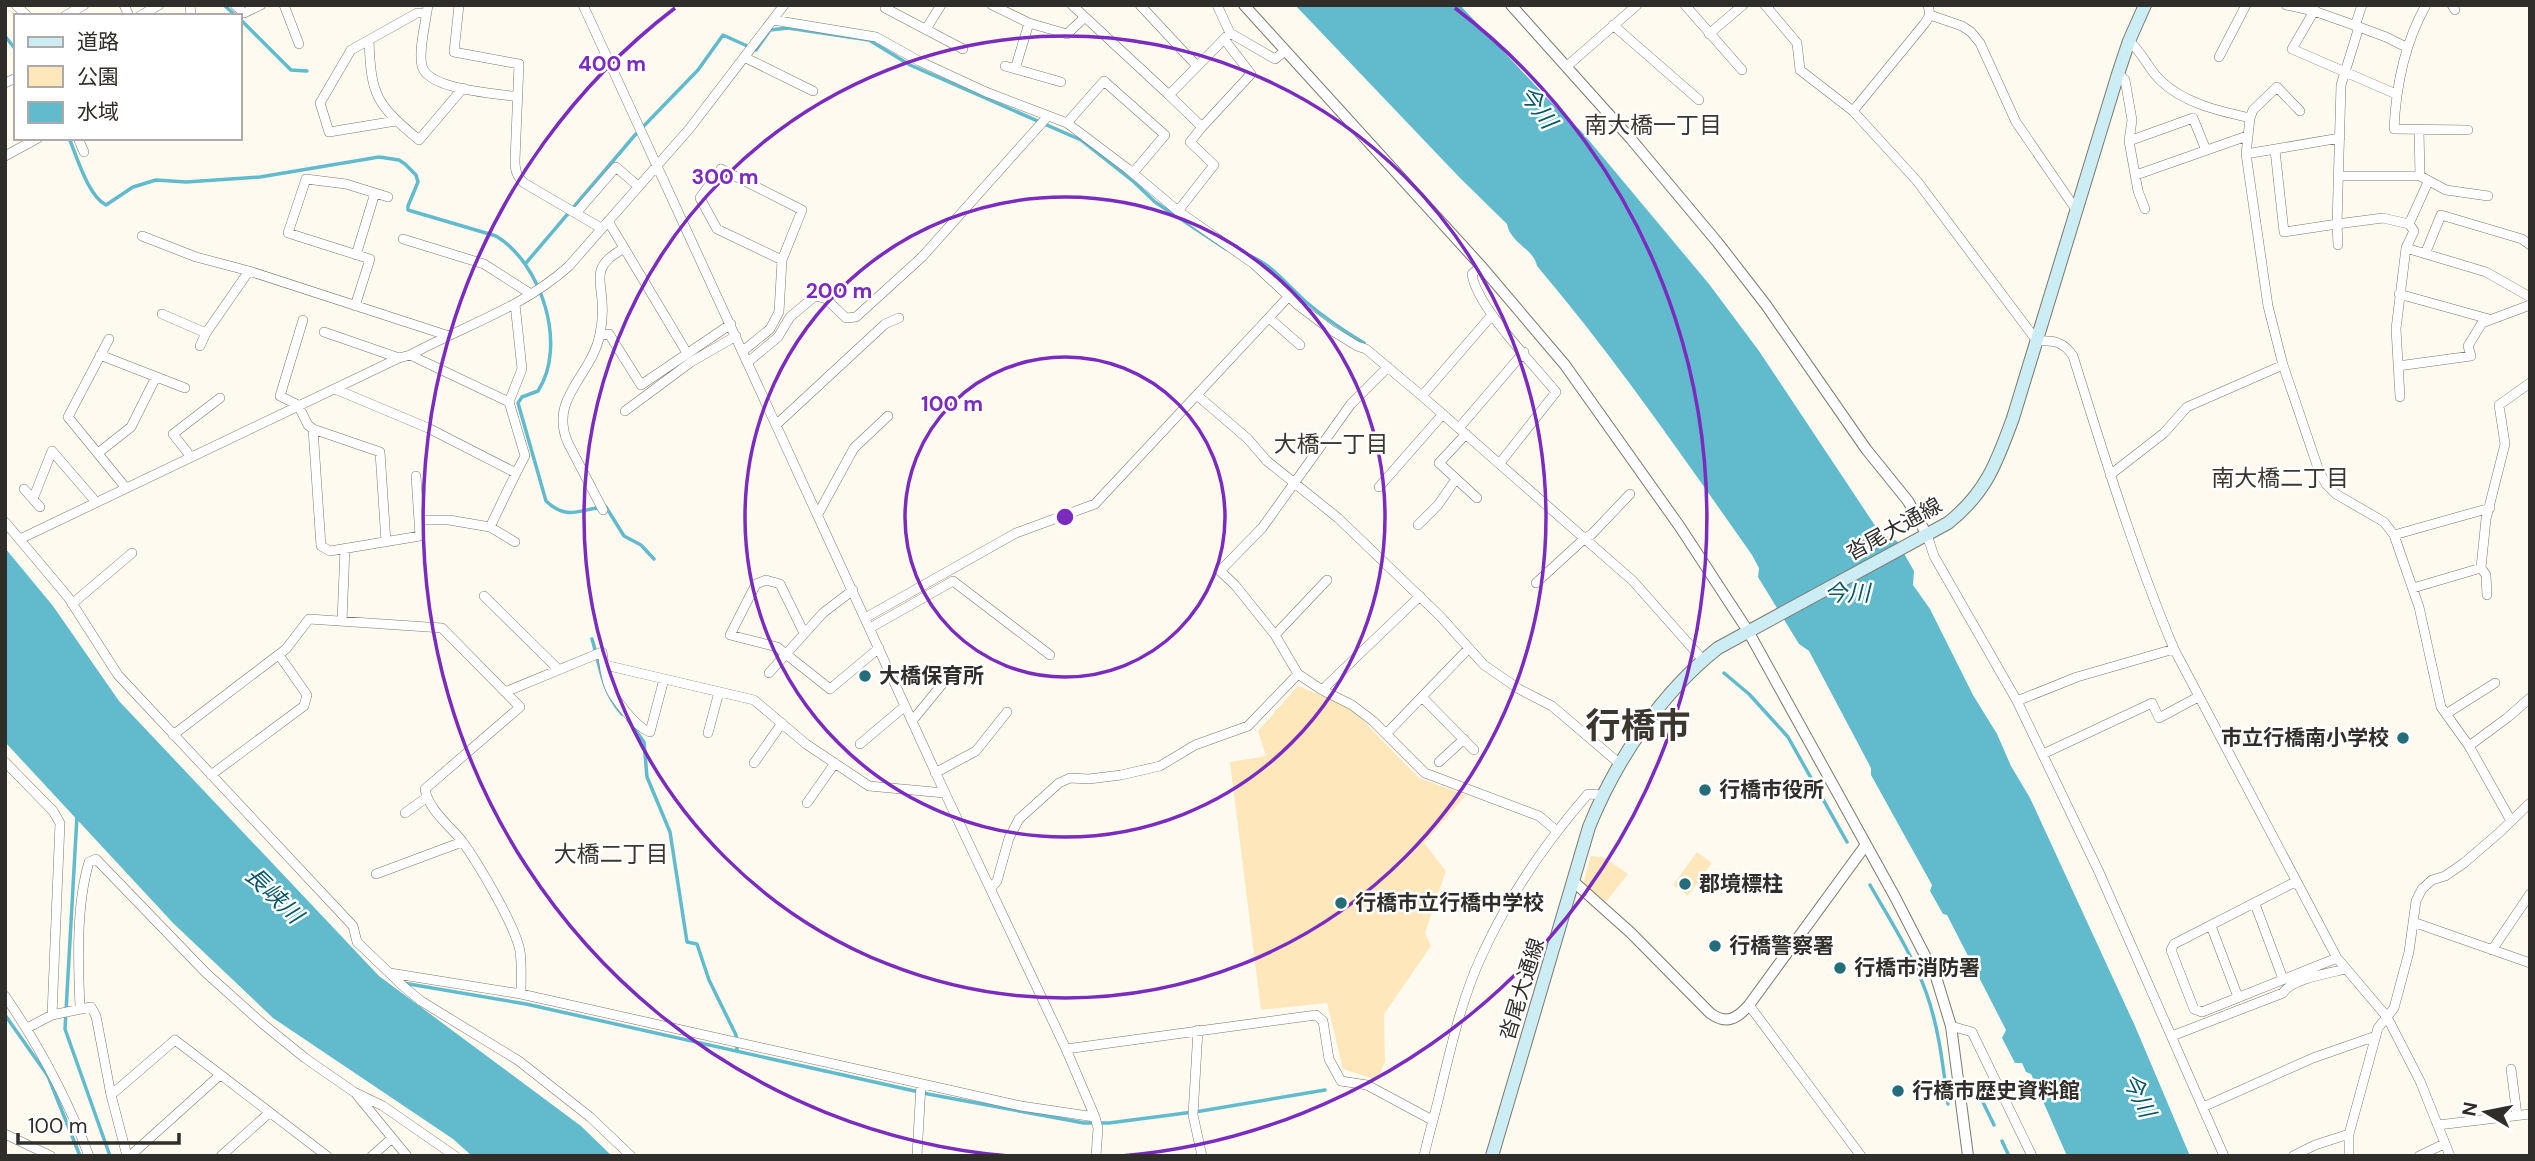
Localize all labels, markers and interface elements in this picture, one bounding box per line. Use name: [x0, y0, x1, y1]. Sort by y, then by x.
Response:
legend: [14, 14, 242, 140]
text: 道路: [77, 28, 119, 56]
text: 400 m: [578, 50, 646, 78]
text: 公園: [77, 63, 119, 91]
water label: 今川: [1512, 80, 1565, 137]
text: 水域: [77, 98, 119, 126]
district label: 南大橋一丁目: [1584, 110, 1722, 140]
text: 300 m: [692, 163, 758, 191]
text: 200 m: [806, 277, 872, 305]
text: 100 m: [921, 390, 983, 418]
district label: 大橋一丁目: [1274, 429, 1389, 459]
district label: 南大橋二丁目: [2211, 463, 2349, 493]
street label: 沓尾大通線: [1841, 491, 1947, 567]
centre of rings: [1053, 505, 1077, 529]
water label: 今川: [1824, 578, 1873, 608]
place label: 大橋保育所: [879, 662, 984, 690]
marker: 大橋保育所: [857, 668, 873, 684]
district label: 行橋市: [1585, 703, 1691, 749]
place label: 市立行橋南小学校: [2221, 724, 2389, 752]
marker: 市立行橋南小学校: [2395, 730, 2411, 746]
place label: 行橋市役所: [1719, 776, 1824, 804]
marker: 行橋市役所: [1697, 782, 1713, 798]
district label: 大橋二丁目: [554, 839, 669, 869]
water label: 長峡川: [239, 860, 311, 932]
place label: 郡境標柱: [1699, 870, 1783, 898]
marker: 郡境標柱: [1677, 876, 1693, 892]
place label: 行橋市立行橋中学校: [1355, 889, 1544, 917]
marker: 行橋市立行橋中学校: [1333, 895, 1349, 911]
place label: 行橋警察署: [1729, 932, 1834, 960]
street label: 沓尾大通線: [1493, 935, 1551, 1043]
marker: 行橋警察署: [1707, 938, 1723, 954]
place label: 行橋市消防署: [1854, 954, 1980, 982]
marker: 行橋市消防署: [1832, 960, 1848, 976]
water label: 今川: [2115, 1068, 2164, 1125]
place label: 行橋市歴史資料館: [1912, 1077, 2080, 1105]
north arrow: [2451, 1077, 2521, 1147]
marker: 行橋市歴史資料館: [1890, 1083, 1906, 1099]
text: N: [2456, 1100, 2483, 1118]
scale bar: [18, 1102, 178, 1146]
text: 100 m: [28, 1112, 88, 1140]

